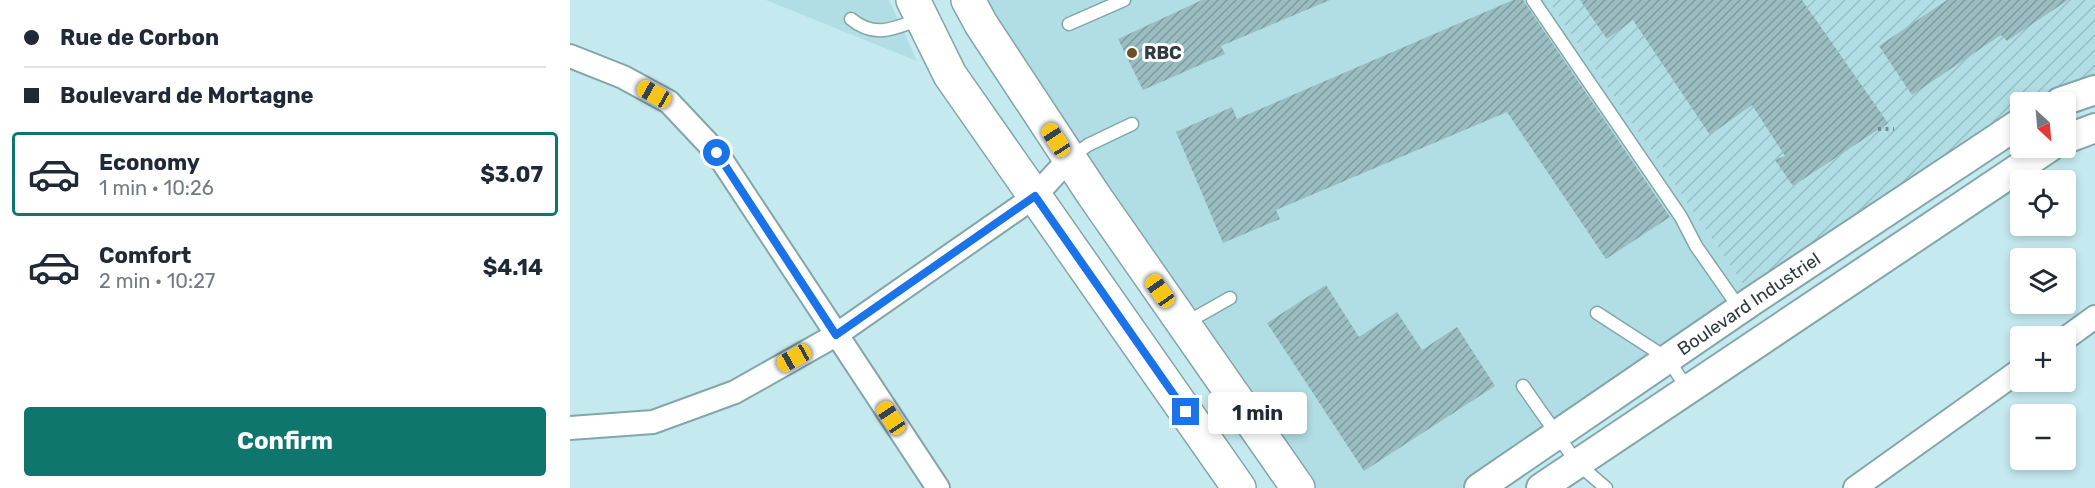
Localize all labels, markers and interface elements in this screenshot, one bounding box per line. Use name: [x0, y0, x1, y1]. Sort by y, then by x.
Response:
text: Rue de Corbon: [60, 24, 219, 51]
place label: RBC: [1144, 42, 1182, 64]
marker: RBC: [1125, 46, 1139, 60]
car: [634, 77, 674, 111]
text: Boulevard de Mortagne: [60, 82, 314, 109]
north arrow: [2010, 92, 2076, 158]
map controls: [2010, 92, 2076, 470]
car: [1039, 120, 1073, 160]
route start: [703, 139, 730, 166]
icon: car: [27, 147, 81, 201]
text: Economy: [99, 149, 200, 176]
text: $3.07: [480, 161, 543, 188]
button: locate: [2010, 170, 2076, 236]
text: 1 min · 10:26: [99, 176, 214, 200]
icon: car: [27, 240, 81, 294]
text: Comfort: [99, 242, 191, 269]
street label: Boulevard Industriel: [1673, 248, 1825, 360]
button: layers: [2010, 248, 2076, 314]
text: $4.14: [483, 254, 543, 281]
text: 2 min · 10:27: [99, 269, 215, 293]
car: [1142, 271, 1178, 311]
button: +: [2010, 326, 2076, 392]
car: [774, 341, 814, 375]
callout: 1 min: [1207, 391, 1306, 433]
car: [873, 398, 909, 438]
route end: [1172, 398, 1199, 425]
text: 1 min: [1232, 401, 1283, 425]
button: −: [2010, 404, 2076, 470]
button: Confirm: [24, 407, 546, 476]

